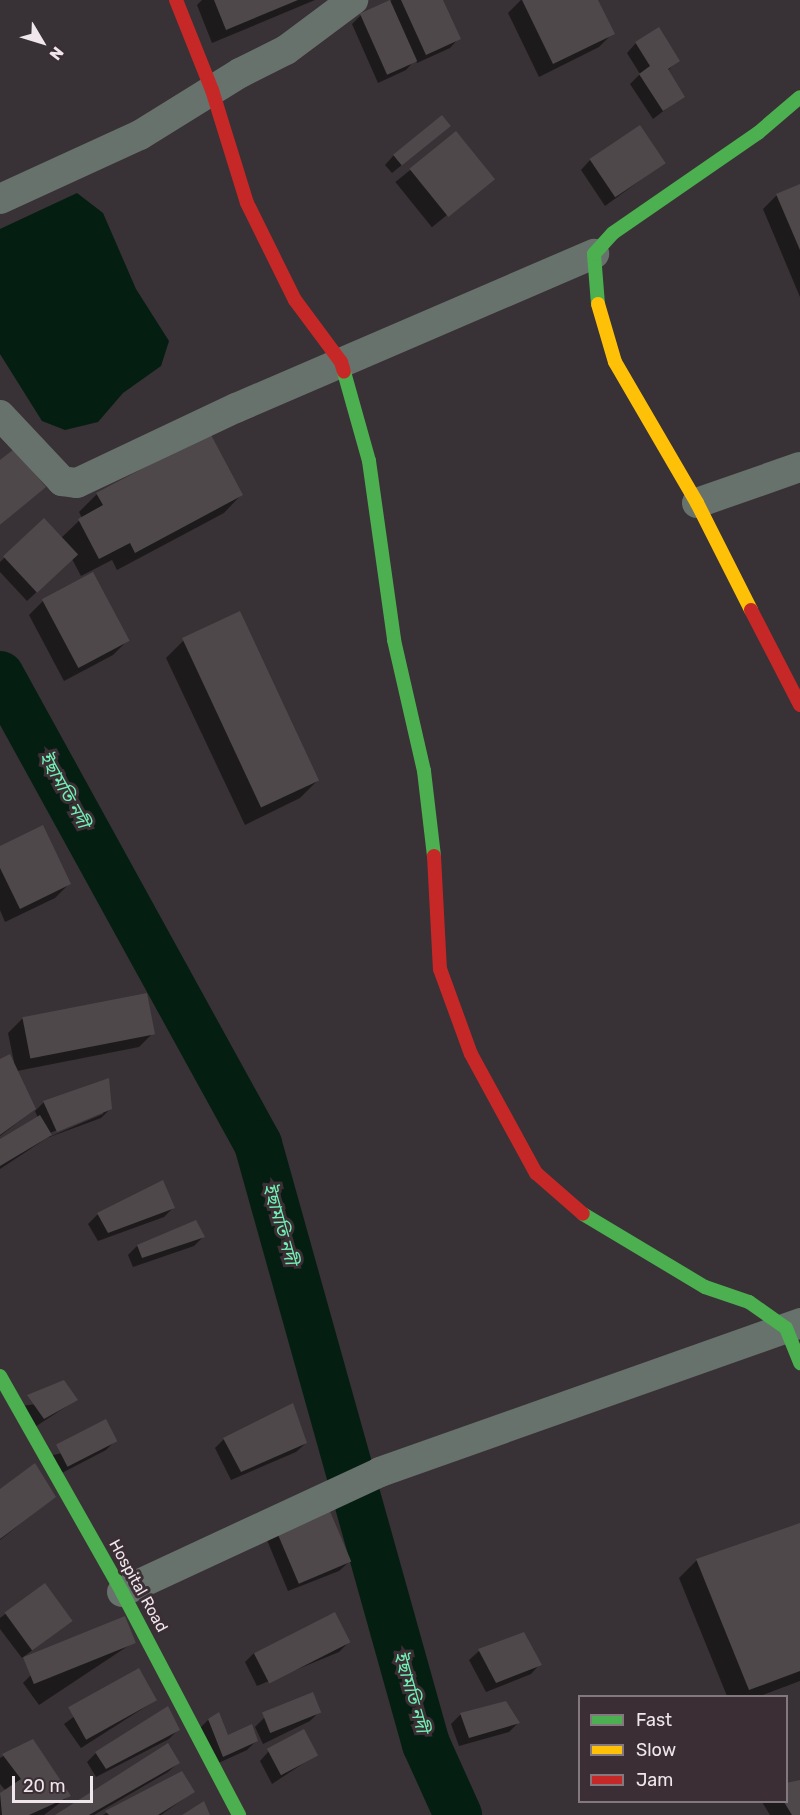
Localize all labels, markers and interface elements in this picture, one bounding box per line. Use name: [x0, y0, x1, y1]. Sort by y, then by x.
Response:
north arrow: [12, 12, 72, 72]
text: N: [46, 43, 68, 64]
water label: ইছামতি নদী: [34, 748, 94, 832]
water label: ইছামতি নদী: [258, 1181, 302, 1267]
street label: Hospital Road: [105, 1536, 171, 1636]
water label: ইছামতি নদী: [389, 1649, 433, 1735]
legend: [578, 1695, 788, 1803]
text: Fast: [636, 1709, 672, 1731]
text: Slow: [636, 1739, 676, 1761]
scale bar: [15, 1764, 96, 1802]
text: Jam: [636, 1769, 673, 1791]
text: 20 m: [23, 1775, 65, 1797]

